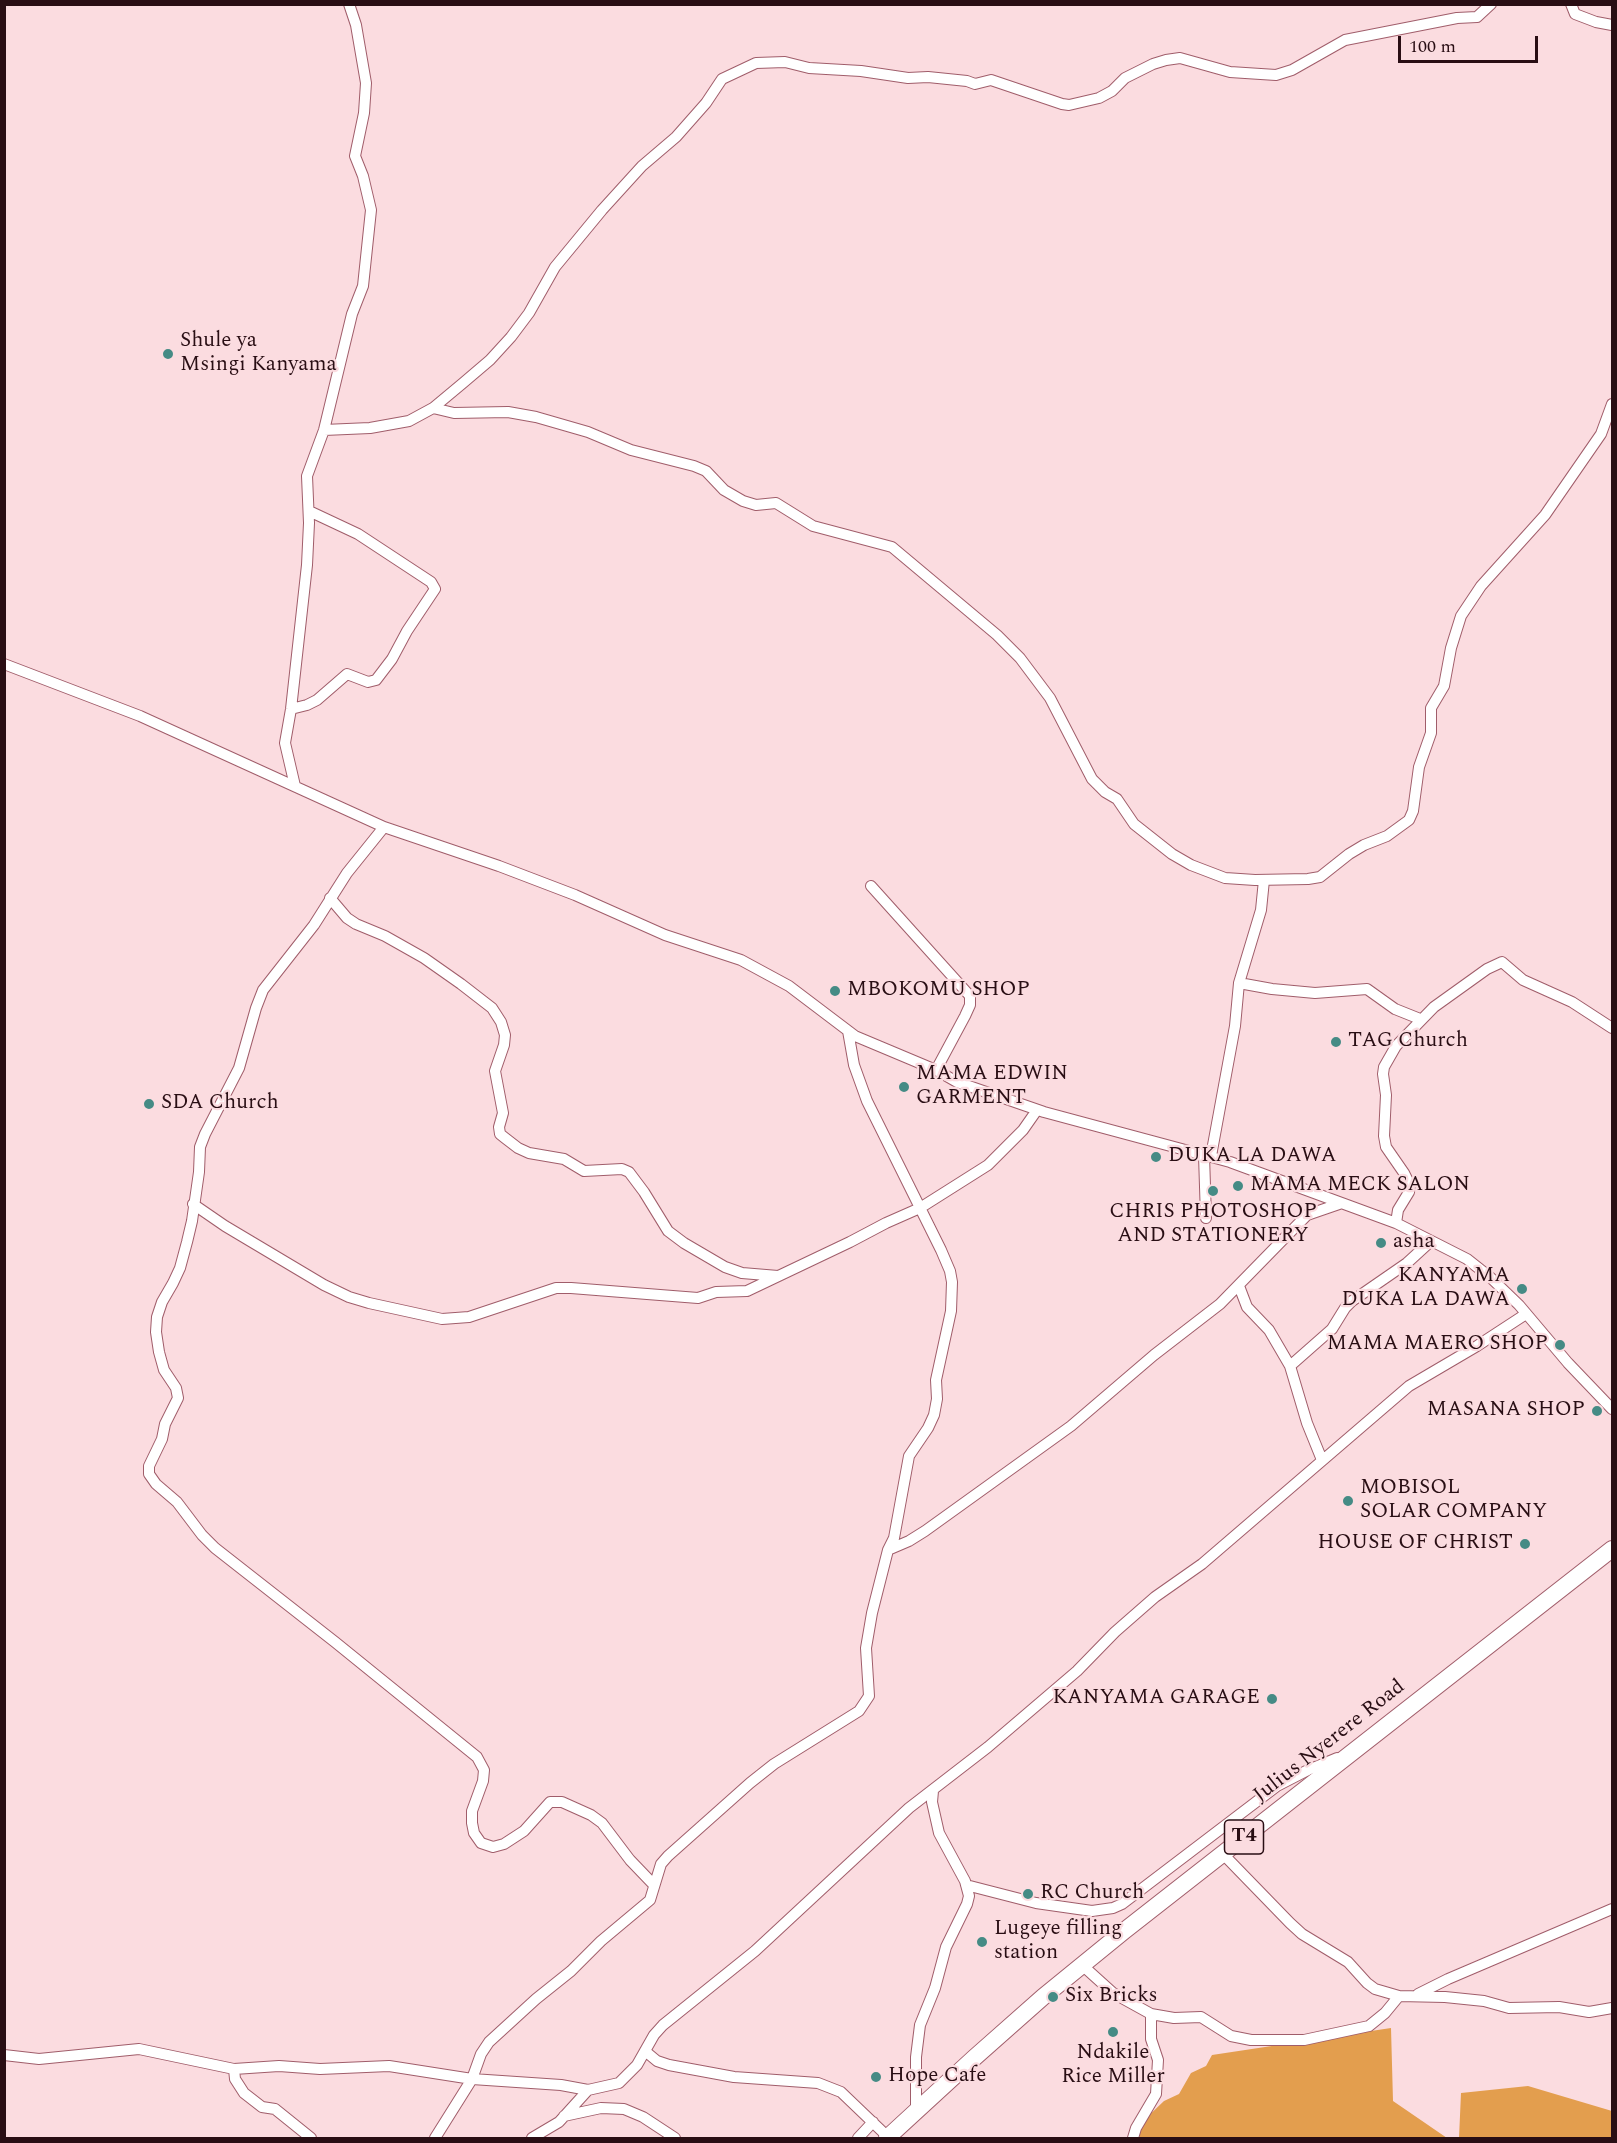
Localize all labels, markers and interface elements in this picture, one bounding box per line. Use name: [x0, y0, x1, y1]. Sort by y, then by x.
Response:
scale bar: [1401, 24, 1540, 62]
text: 100 m: [1409, 33, 1456, 60]
place label: Shule ya Msingi Kanyama: [180, 329, 337, 379]
marker: Shule ya Msingi Kanyama: [161, 347, 175, 361]
place label: MBOKOMU SHOP: [847, 978, 1030, 1004]
marker: MBOKOMU SHOP: [828, 984, 842, 998]
place label: TAG Church: [1348, 1029, 1468, 1055]
marker: TAG Church: [1329, 1035, 1343, 1049]
place label: MAMA EDWIN GARMENT: [916, 1062, 1068, 1112]
marker: MAMA EDWIN GARMENT: [897, 1080, 911, 1094]
place label: SDA Church: [161, 1091, 279, 1117]
marker: SDA Church: [142, 1097, 156, 1111]
place label: DUKA LA DAWA: [1168, 1144, 1336, 1170]
marker: DUKA LA DAWA: [1149, 1150, 1163, 1164]
place label: MAMA MECK SALON: [1250, 1173, 1470, 1199]
marker: MAMA MECK SALON: [1231, 1179, 1245, 1193]
marker: CHRIS PHOTOSHOP AND STATIONERY: [1206, 1184, 1220, 1198]
place label: CHRIS PHOTOSHOP AND STATIONERY: [1109, 1200, 1317, 1250]
place label: asha: [1393, 1230, 1435, 1256]
marker: asha: [1374, 1236, 1388, 1250]
place label: KANYAMA DUKA LA DAWA: [1342, 1264, 1510, 1314]
marker: KANYAMA DUKA LA DAWA: [1515, 1282, 1529, 1296]
place label: MAMA MAERO SHOP: [1327, 1332, 1548, 1358]
marker: MAMA MAERO SHOP: [1553, 1338, 1567, 1352]
place label: MASANA SHOP: [1427, 1398, 1585, 1424]
marker: MASANA SHOP: [1590, 1404, 1604, 1418]
place label: MOBISOL SOLAR COMPANY: [1360, 1476, 1547, 1526]
marker: MOBISOL SOLAR COMPANY: [1341, 1494, 1355, 1508]
place label: HOUSE OF CHRIST: [1317, 1531, 1513, 1557]
marker: HOUSE OF CHRIST: [1518, 1537, 1532, 1551]
street label: Julius Nyerere Road: [1249, 1675, 1411, 1809]
place label: KANYAMA GARAGE: [1052, 1686, 1260, 1712]
marker: KANYAMA GARAGE: [1265, 1692, 1279, 1706]
road number: T4: [1224, 1820, 1264, 1854]
place label: RC Church: [1040, 1881, 1144, 1907]
marker: RC Church: [1021, 1887, 1035, 1901]
place label: Lugeye filling station: [994, 1917, 1122, 1967]
marker: Lugeye filling station: [975, 1935, 989, 1949]
place label: Six Bricks: [1065, 1984, 1158, 2010]
marker: Six Bricks: [1046, 1990, 1060, 2004]
marker: Ndakile Rice Miller: [1106, 2025, 1120, 2039]
place label: Ndakile Rice Miller: [1061, 2041, 1165, 2091]
place label: Hope Cafe: [888, 2064, 986, 2090]
marker: Hope Cafe: [869, 2070, 883, 2084]

